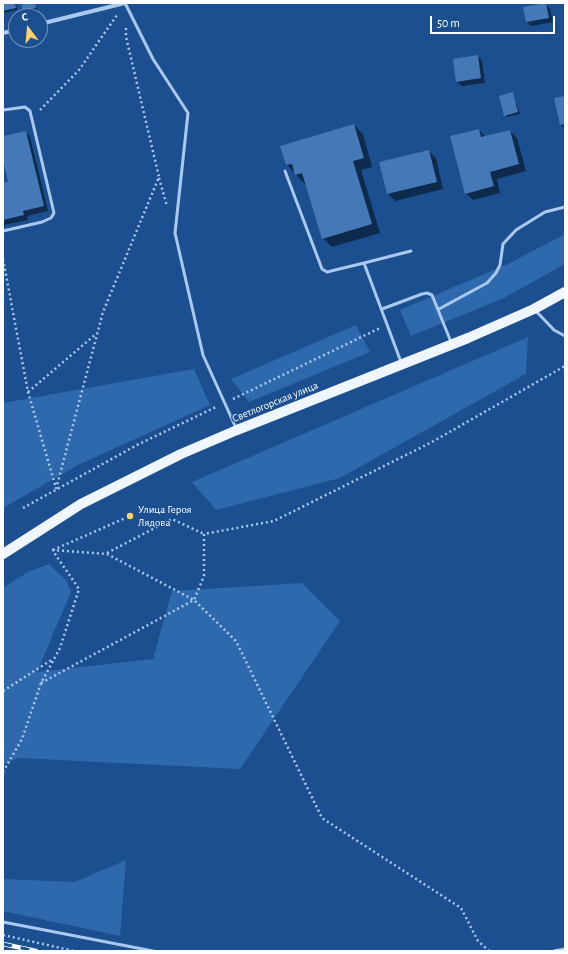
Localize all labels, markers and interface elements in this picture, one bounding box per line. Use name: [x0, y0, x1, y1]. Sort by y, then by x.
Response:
north arrow: [8, 8, 48, 48]
scale bar: [432, 8, 557, 34]
text: С: [20, 11, 29, 23]
text: 50 m: [437, 17, 460, 29]
street label: Светлогорская улица: [230, 379, 320, 425]
place label: Улица Героя Лядова: [138, 503, 192, 529]
marker: Улица Героя Лядова: [125, 511, 135, 521]

